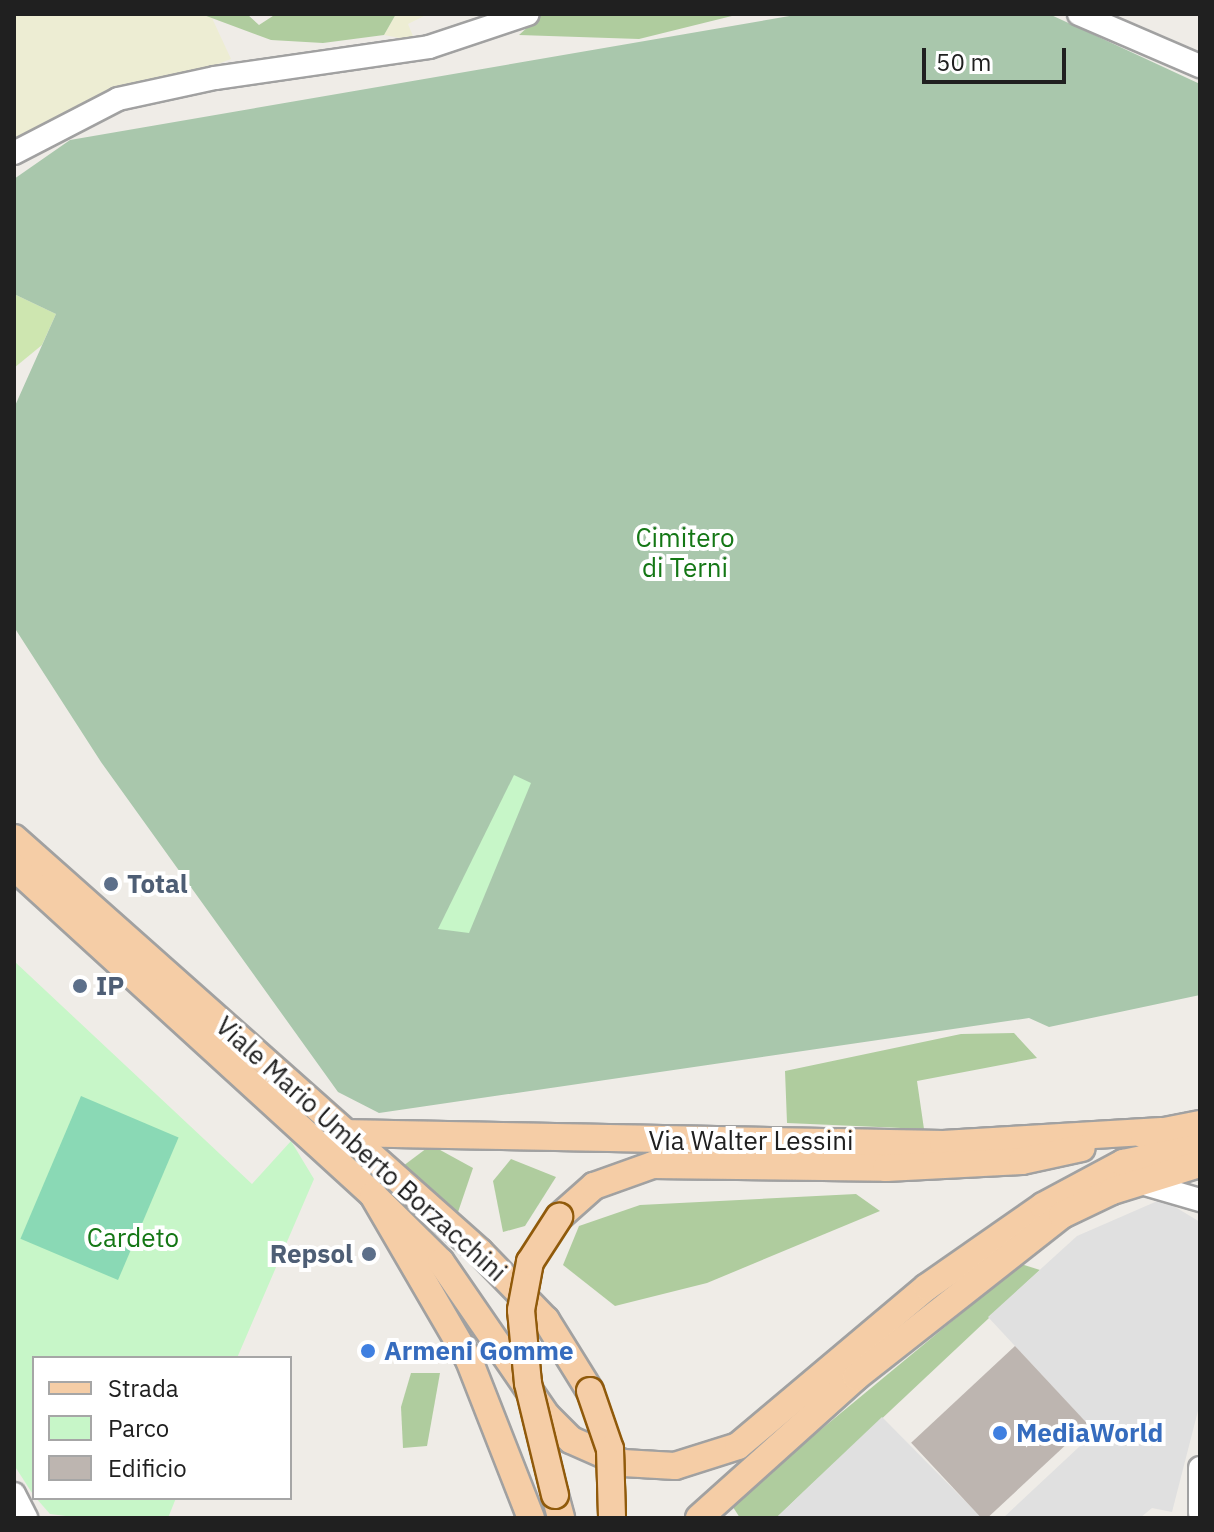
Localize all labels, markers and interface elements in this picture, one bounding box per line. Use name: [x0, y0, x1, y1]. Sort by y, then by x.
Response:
scale bar: [926, 32, 1070, 82]
text: 50 m: [936, 46, 991, 78]
park label: Cimitero di Terni: [635, 522, 735, 584]
place label: Total: [127, 868, 188, 900]
marker: Total: [102, 875, 120, 893]
place label: IP: [96, 970, 124, 1002]
marker: IP: [71, 977, 89, 995]
street label: Viale Mario Umberto Borzacchini: [209, 1010, 513, 1288]
street label: Via Walter Lessini: [648, 1125, 854, 1157]
park label: Cardeto: [87, 1222, 179, 1254]
place label: Repsol: [270, 1238, 353, 1270]
marker: Repsol: [360, 1245, 378, 1263]
place label: Armeni Gomme: [384, 1335, 574, 1367]
marker: Armeni Gomme: [359, 1342, 377, 1360]
legend: [32, 1356, 292, 1500]
text: Strada: [108, 1372, 179, 1404]
text: Parco: [108, 1412, 169, 1444]
place label: MediaWorld: [1016, 1417, 1163, 1449]
marker: MediaWorld: [991, 1424, 1009, 1442]
text: Edificio: [108, 1452, 187, 1484]

